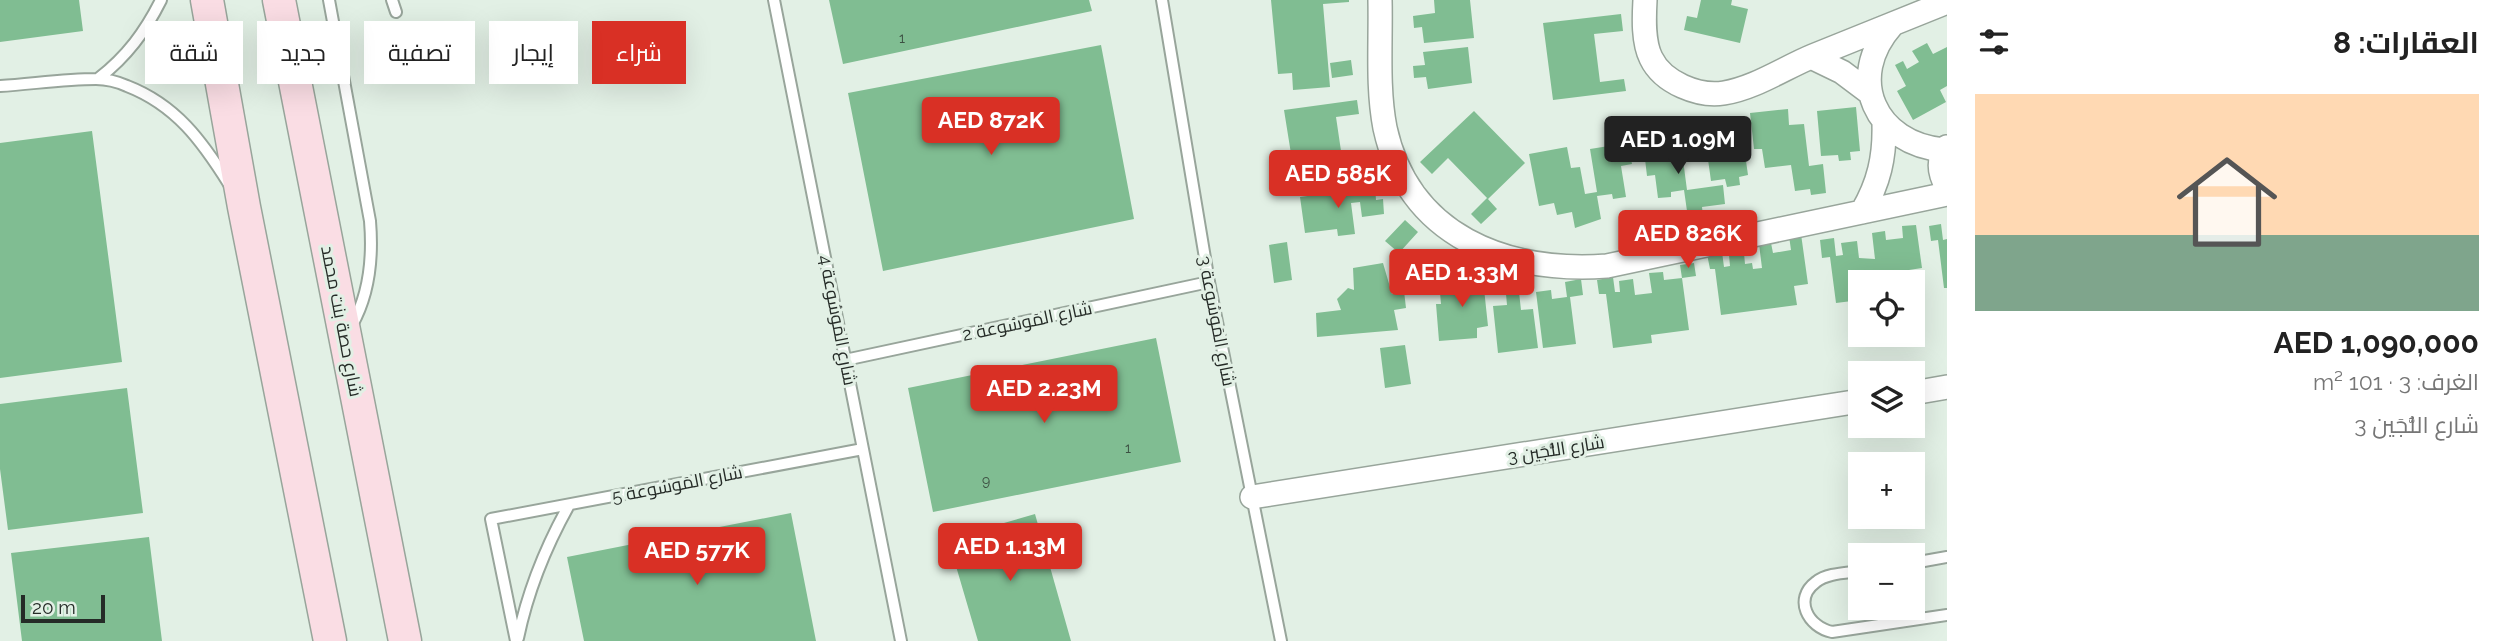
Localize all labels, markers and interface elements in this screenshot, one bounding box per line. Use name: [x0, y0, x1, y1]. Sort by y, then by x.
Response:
chip: شقة: [145, 21, 243, 84]
chip: جديد: [257, 21, 350, 84]
chip: تصفية: [364, 21, 475, 84]
chip: إيجار: [489, 21, 578, 84]
chip: شراء: [592, 21, 686, 84]
icon: filters: [1975, 23, 2013, 61]
text: العقارات: 8: [2333, 25, 2479, 60]
house number: 1: [899, 30, 905, 46]
pin: AED 872K: [919, 97, 1063, 157]
text: AED 872K: [938, 106, 1044, 133]
pin: AED 1.09M: [1598, 116, 1758, 176]
text: AED 1.09M: [1620, 125, 1736, 152]
icon: home: [2164, 139, 2290, 265]
pin: AED 585K: [1266, 150, 1410, 210]
text: AED 585K: [1285, 159, 1391, 186]
pin: AED 826K: [1616, 210, 1760, 270]
text: AED 826K: [1634, 219, 1742, 246]
street label: شارع حصة بنت محمد: [315, 244, 367, 399]
pin: AED 1.33M: [1382, 250, 1542, 309]
street label: شارع المَوسُوعة 4: [813, 253, 861, 387]
street label: شارع المَوسُوعة 3: [1192, 254, 1240, 388]
text: AED 1.33M: [1405, 258, 1519, 285]
map controls: [1848, 270, 1925, 620]
button: locate: [1848, 270, 1925, 347]
street label: شارع المَوسُوعة 2: [960, 297, 1094, 347]
text: AED 1,090,000: [2274, 325, 2479, 360]
button: layers: [1848, 361, 1925, 438]
pin: AED 2.23M: [964, 366, 1124, 425]
text: الغرف: 3 · 101 m²: [2313, 368, 2479, 395]
text: AED 2.23M: [986, 374, 1102, 401]
text: شارع اللُّجَين 3: [2354, 411, 2479, 438]
street label: شارع اللُّجَين 3: [1506, 431, 1606, 469]
house number: 1: [1125, 440, 1131, 456]
button: +: [1848, 452, 1925, 529]
street label: شارع المَوسُوعة 5: [610, 461, 744, 509]
house number: 9: [982, 473, 990, 489]
pin: AED 1.13M: [930, 524, 1090, 583]
pin: AED 577K: [625, 528, 769, 587]
text: AED 1.13M: [954, 532, 1066, 559]
text: AED 577K: [644, 536, 750, 563]
button: −: [1848, 543, 1925, 620]
scale bar: [21, 592, 105, 624]
text: 20 m: [32, 596, 76, 618]

